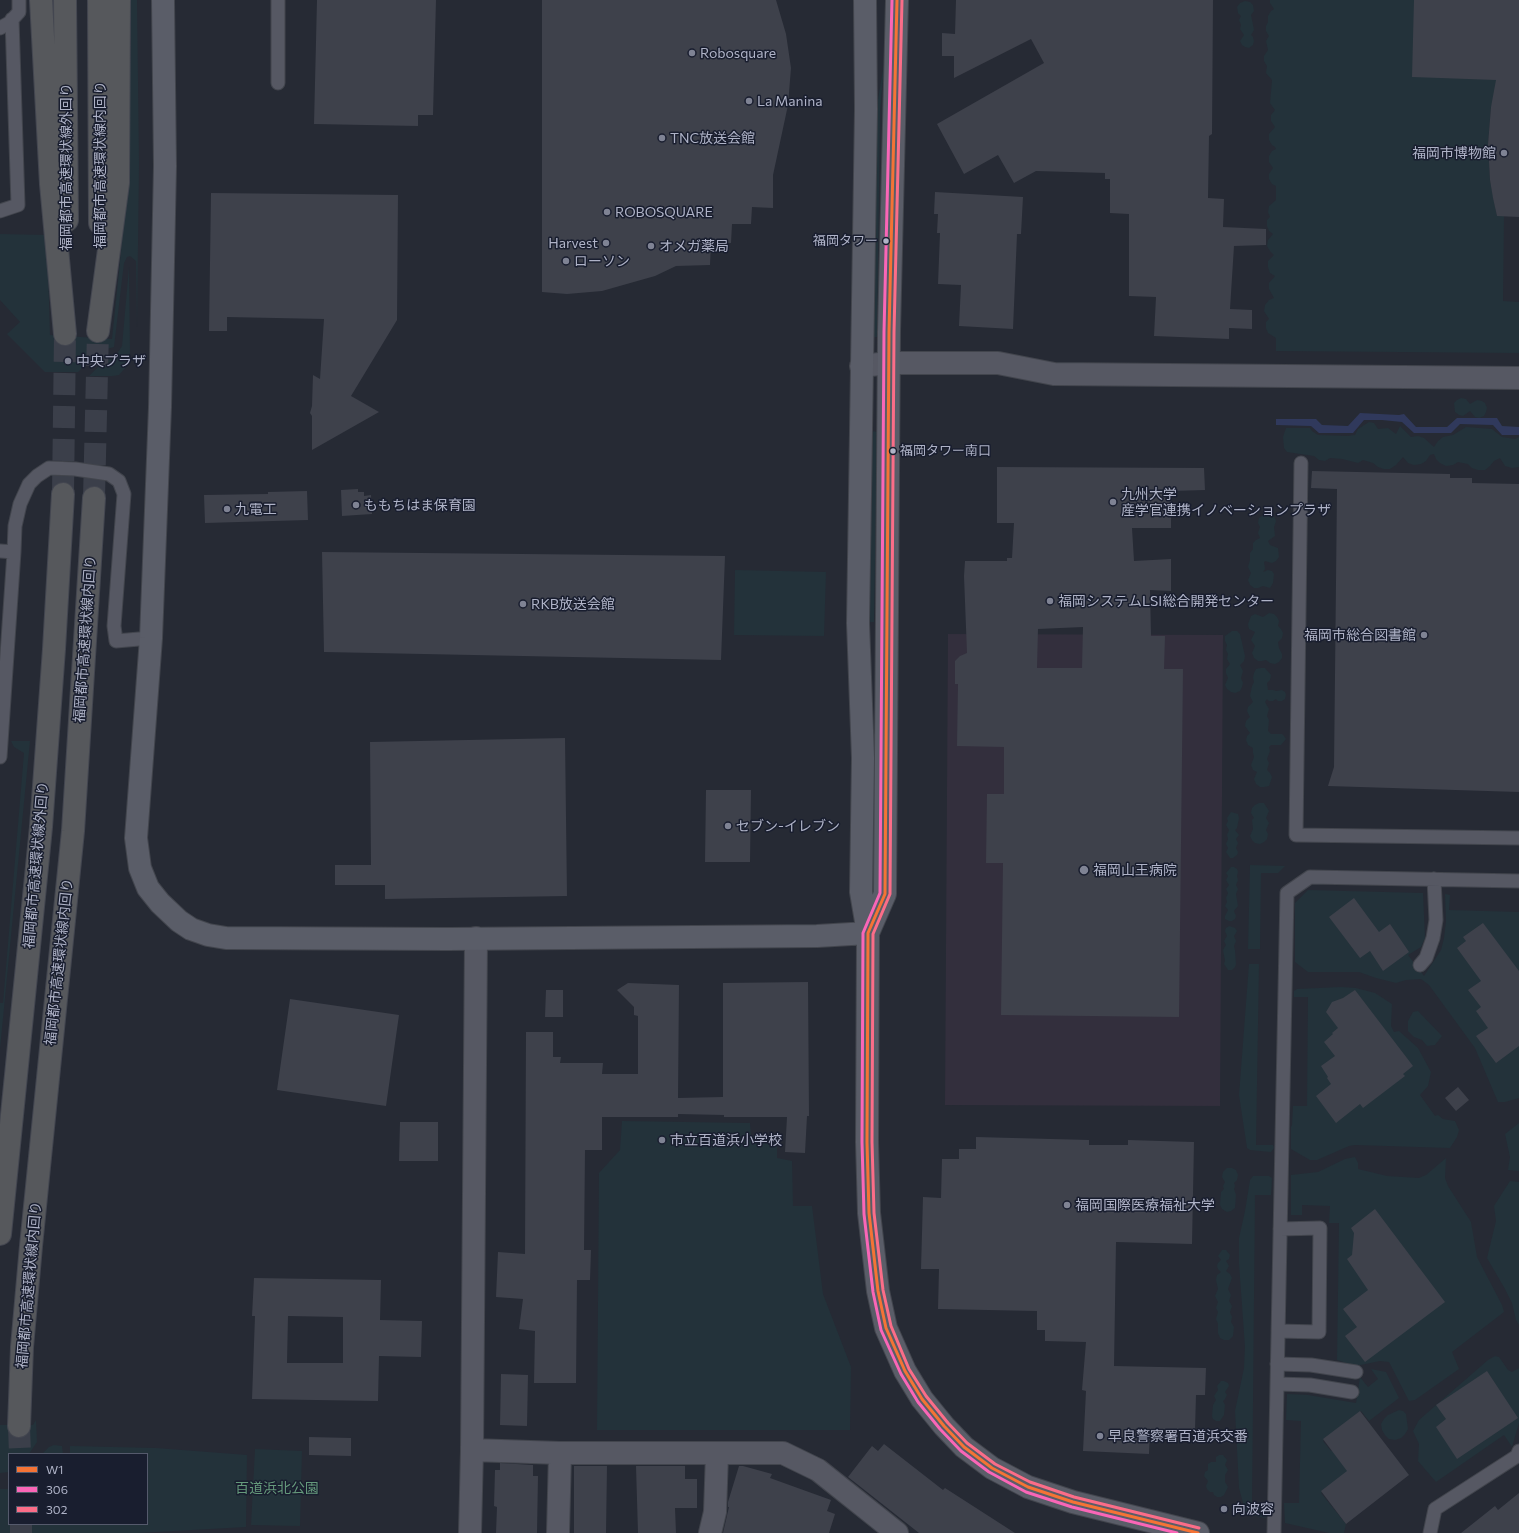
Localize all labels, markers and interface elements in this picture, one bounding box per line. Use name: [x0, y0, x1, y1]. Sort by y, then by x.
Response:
place label: Robosquare: [700, 45, 776, 61]
marker: Robosquare: [687, 48, 697, 58]
street label: 福岡都市高速環状線内回り: [92, 81, 108, 249]
street label: 福岡都市高速環状線外回り: [58, 83, 74, 251]
place label: La Manina: [757, 93, 823, 109]
marker: La Manina: [744, 96, 754, 106]
place label: TNC放送会館: [670, 130, 755, 146]
marker: TNC放送会館: [657, 133, 667, 143]
place label: 福岡市博物館: [1412, 145, 1496, 161]
marker: 福岡市博物館: [1499, 148, 1509, 158]
place label: ROBOSQUARE: [615, 204, 713, 220]
marker: ROBOSQUARE: [602, 207, 612, 217]
place label: 福岡タワー: [813, 233, 878, 249]
place label: Harvest: [548, 235, 598, 251]
marker: 福岡タワー: [881, 236, 891, 246]
marker: Harvest: [601, 238, 611, 248]
place label: オメガ薬局: [659, 238, 729, 254]
marker: オメガ薬局: [646, 241, 656, 251]
place label: ローソン: [574, 253, 630, 269]
marker: ローソン: [561, 256, 571, 266]
place label: 中央プラザ: [76, 353, 146, 369]
marker: 中央プラザ: [63, 356, 73, 366]
place label: 福岡タワー南口: [900, 443, 991, 459]
marker: 福岡タワー南口: [888, 446, 898, 456]
place label: 九州大学 産学官連携イノベーションプラザ: [1121, 486, 1331, 518]
place label: ももちはま保育園: [364, 497, 476, 513]
marker: 九州大学 産学官連携イノベーションプラザ: [1108, 497, 1118, 507]
marker: ももちはま保育園: [351, 500, 361, 510]
place label: 九電工: [235, 501, 277, 517]
marker: 九電工: [222, 504, 232, 514]
street label: 福岡都市高速環状線内回り: [71, 555, 99, 723]
place label: 福岡システムLSI総合開発センター: [1058, 593, 1274, 609]
place label: RKB放送会館: [531, 596, 615, 612]
marker: 福岡システムLSI総合開発センター: [1045, 596, 1055, 606]
marker: RKB放送会館: [518, 599, 528, 609]
place label: 福岡市総合図書館: [1304, 627, 1416, 643]
marker: 福岡市総合図書館: [1419, 630, 1429, 640]
street label: 福岡都市高速環状線外回り: [20, 781, 52, 949]
place label: セブン-イレブン: [736, 818, 840, 834]
marker: セブン-イレブン: [723, 821, 733, 831]
place label: 福岡山王病院: [1093, 862, 1177, 878]
marker: 福岡山王病院: [1078, 864, 1090, 876]
street label: 福岡都市高速環状線内回り: [42, 878, 76, 1046]
place label: 市立百道浜小学校: [670, 1132, 782, 1148]
marker: 市立百道浜小学校: [657, 1135, 667, 1145]
place label: 福岡国際医療福祉大学: [1075, 1197, 1215, 1213]
marker: 福岡国際医療福祉大学: [1062, 1200, 1072, 1210]
street label: 福岡都市高速環状線内回り: [13, 1201, 45, 1369]
place label: 早良警察署百道浜交番: [1108, 1428, 1248, 1444]
marker: 早良警察署百道浜交番: [1095, 1431, 1105, 1441]
legend: [8, 1453, 148, 1525]
text: W1: [46, 1462, 63, 1476]
park label: 百道浜北公園: [235, 1480, 319, 1496]
text: 306: [46, 1482, 68, 1496]
place label: 向波容: [1232, 1501, 1274, 1517]
text: 302: [46, 1502, 67, 1516]
marker: 向波容: [1219, 1504, 1229, 1514]

